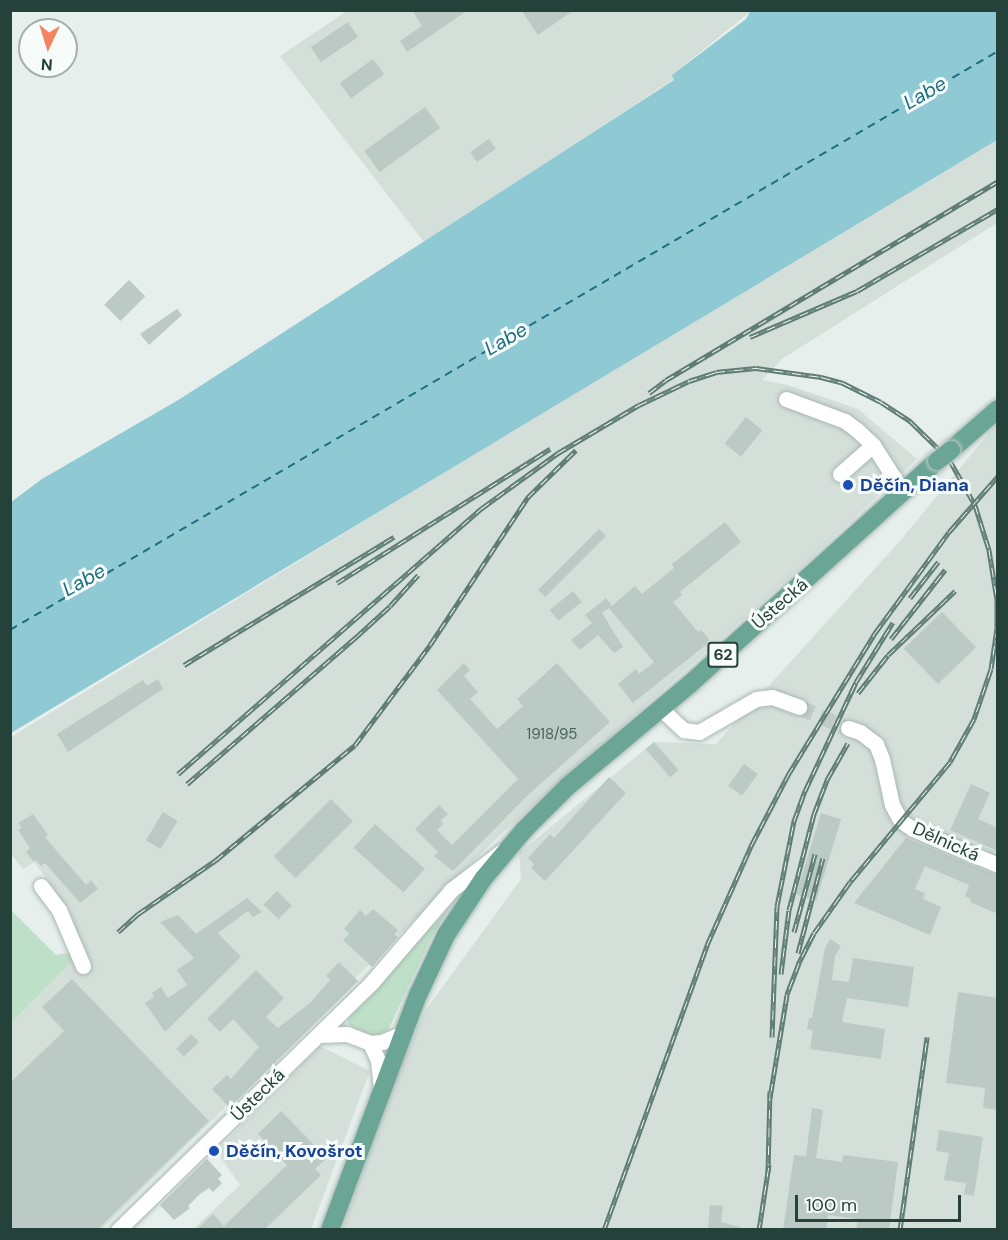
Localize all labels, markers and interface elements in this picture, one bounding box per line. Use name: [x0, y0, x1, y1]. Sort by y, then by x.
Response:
north arrow: [18, 18, 78, 78]
text: N: [40, 54, 53, 75]
water label: Labe: [899, 71, 951, 115]
water label: Labe: [480, 317, 532, 361]
place label: Děčín, Diana: [860, 474, 969, 496]
marker: Děčín, Diana: [841, 478, 855, 492]
water label: Labe: [58, 558, 110, 602]
street label: Ústecká: [748, 574, 812, 634]
road number: 62: [706, 642, 740, 668]
house number: 1918/95: [527, 726, 577, 744]
street label: Dělnická: [909, 818, 983, 866]
street label: Ústecká: [227, 1064, 289, 1126]
place label: Děčín, Kovošrot: [226, 1140, 363, 1162]
marker: Děčín, Kovošrot: [207, 1144, 221, 1158]
scale bar: [798, 1183, 964, 1221]
text: 100 m: [806, 1193, 857, 1217]

